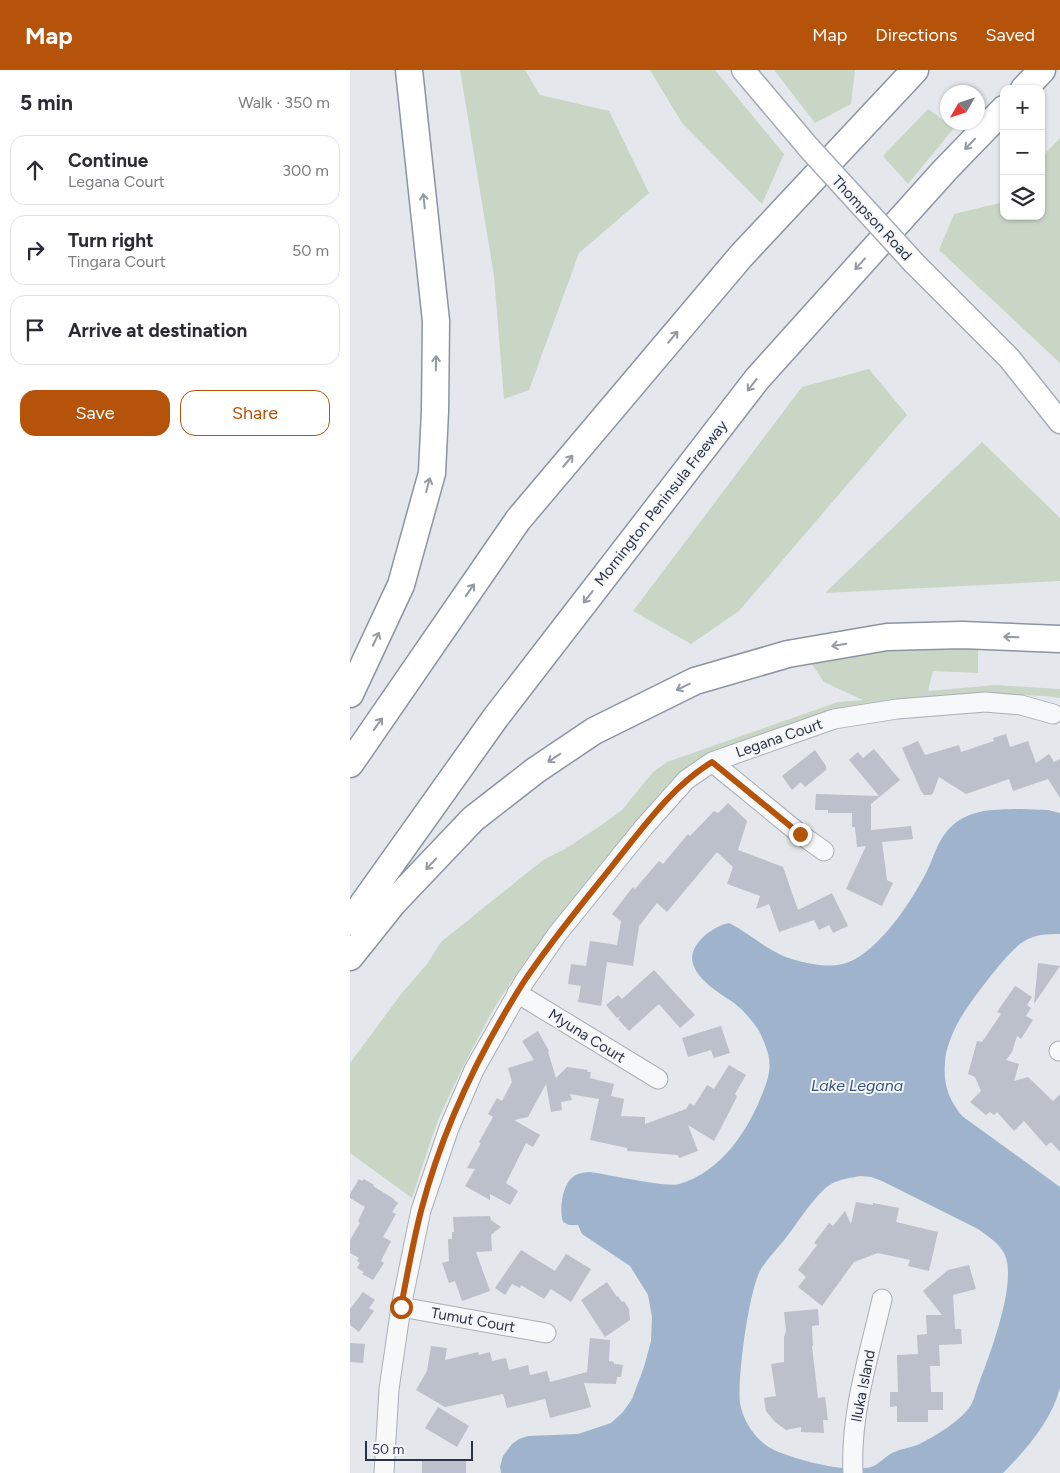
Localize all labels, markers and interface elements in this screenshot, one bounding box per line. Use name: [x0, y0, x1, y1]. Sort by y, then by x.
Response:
text: Map: [25, 21, 73, 50]
text: Map: [812, 24, 847, 46]
text: Directions: [875, 24, 957, 46]
text: Saved: [985, 24, 1035, 46]
north arrow: [940, 85, 985, 130]
map controls: [1000, 85, 1045, 220]
button: +: [1000, 85, 1045, 130]
text: 5 min: [20, 90, 73, 115]
text: Walk · 350 m: [238, 93, 330, 112]
button: −: [1000, 130, 1045, 175]
one-way arrow: [964, 138, 976, 151]
text: Continue: [68, 149, 148, 172]
icon: ahead: [21, 156, 49, 184]
text: 300 m: [282, 161, 329, 180]
text: Legana Court: [68, 172, 165, 191]
street label: Thompson Road: [828, 172, 916, 264]
button: layers: [1000, 175, 1045, 220]
one-way arrow: [419, 193, 429, 209]
text: Turn right: [68, 229, 154, 252]
icon: right: [21, 236, 49, 264]
text: 50 m: [292, 241, 329, 260]
text: Tingara Court: [68, 252, 166, 271]
one-way arrow: [854, 258, 866, 271]
icon: arrive: [21, 316, 49, 344]
text: Arrive at destination: [68, 319, 247, 342]
one-way arrow: [667, 330, 678, 343]
one-way arrow: [431, 355, 441, 371]
one-way arrow: [746, 378, 757, 391]
button: Save: [20, 390, 170, 436]
button: Share: [180, 390, 330, 436]
street label: Mornington Peninsula Freeway: [591, 417, 731, 589]
one-way arrow: [562, 454, 574, 467]
one-way arrow: [424, 478, 434, 494]
one-way arrow: [465, 583, 475, 597]
one-way arrow: [583, 590, 594, 603]
one-way arrow: [372, 632, 382, 647]
one-way arrow: [1004, 632, 1020, 642]
one-way arrow: [831, 640, 847, 650]
one-way arrow: [676, 683, 691, 692]
street label: Legana Court: [733, 715, 825, 761]
one-way arrow: [373, 717, 383, 731]
one-way arrow: [547, 753, 561, 763]
route end: [789, 823, 812, 846]
one-way arrow: [425, 857, 437, 870]
street label: Myuna Court: [545, 1005, 629, 1067]
water label: Lake Legana: [811, 1076, 903, 1095]
route start: [390, 1296, 413, 1319]
street label: Tumut Court: [430, 1304, 517, 1336]
street label: Iluka Island: [847, 1348, 879, 1424]
scale bar: [365, 1438, 472, 1461]
text: 50 m: [372, 1441, 404, 1458]

